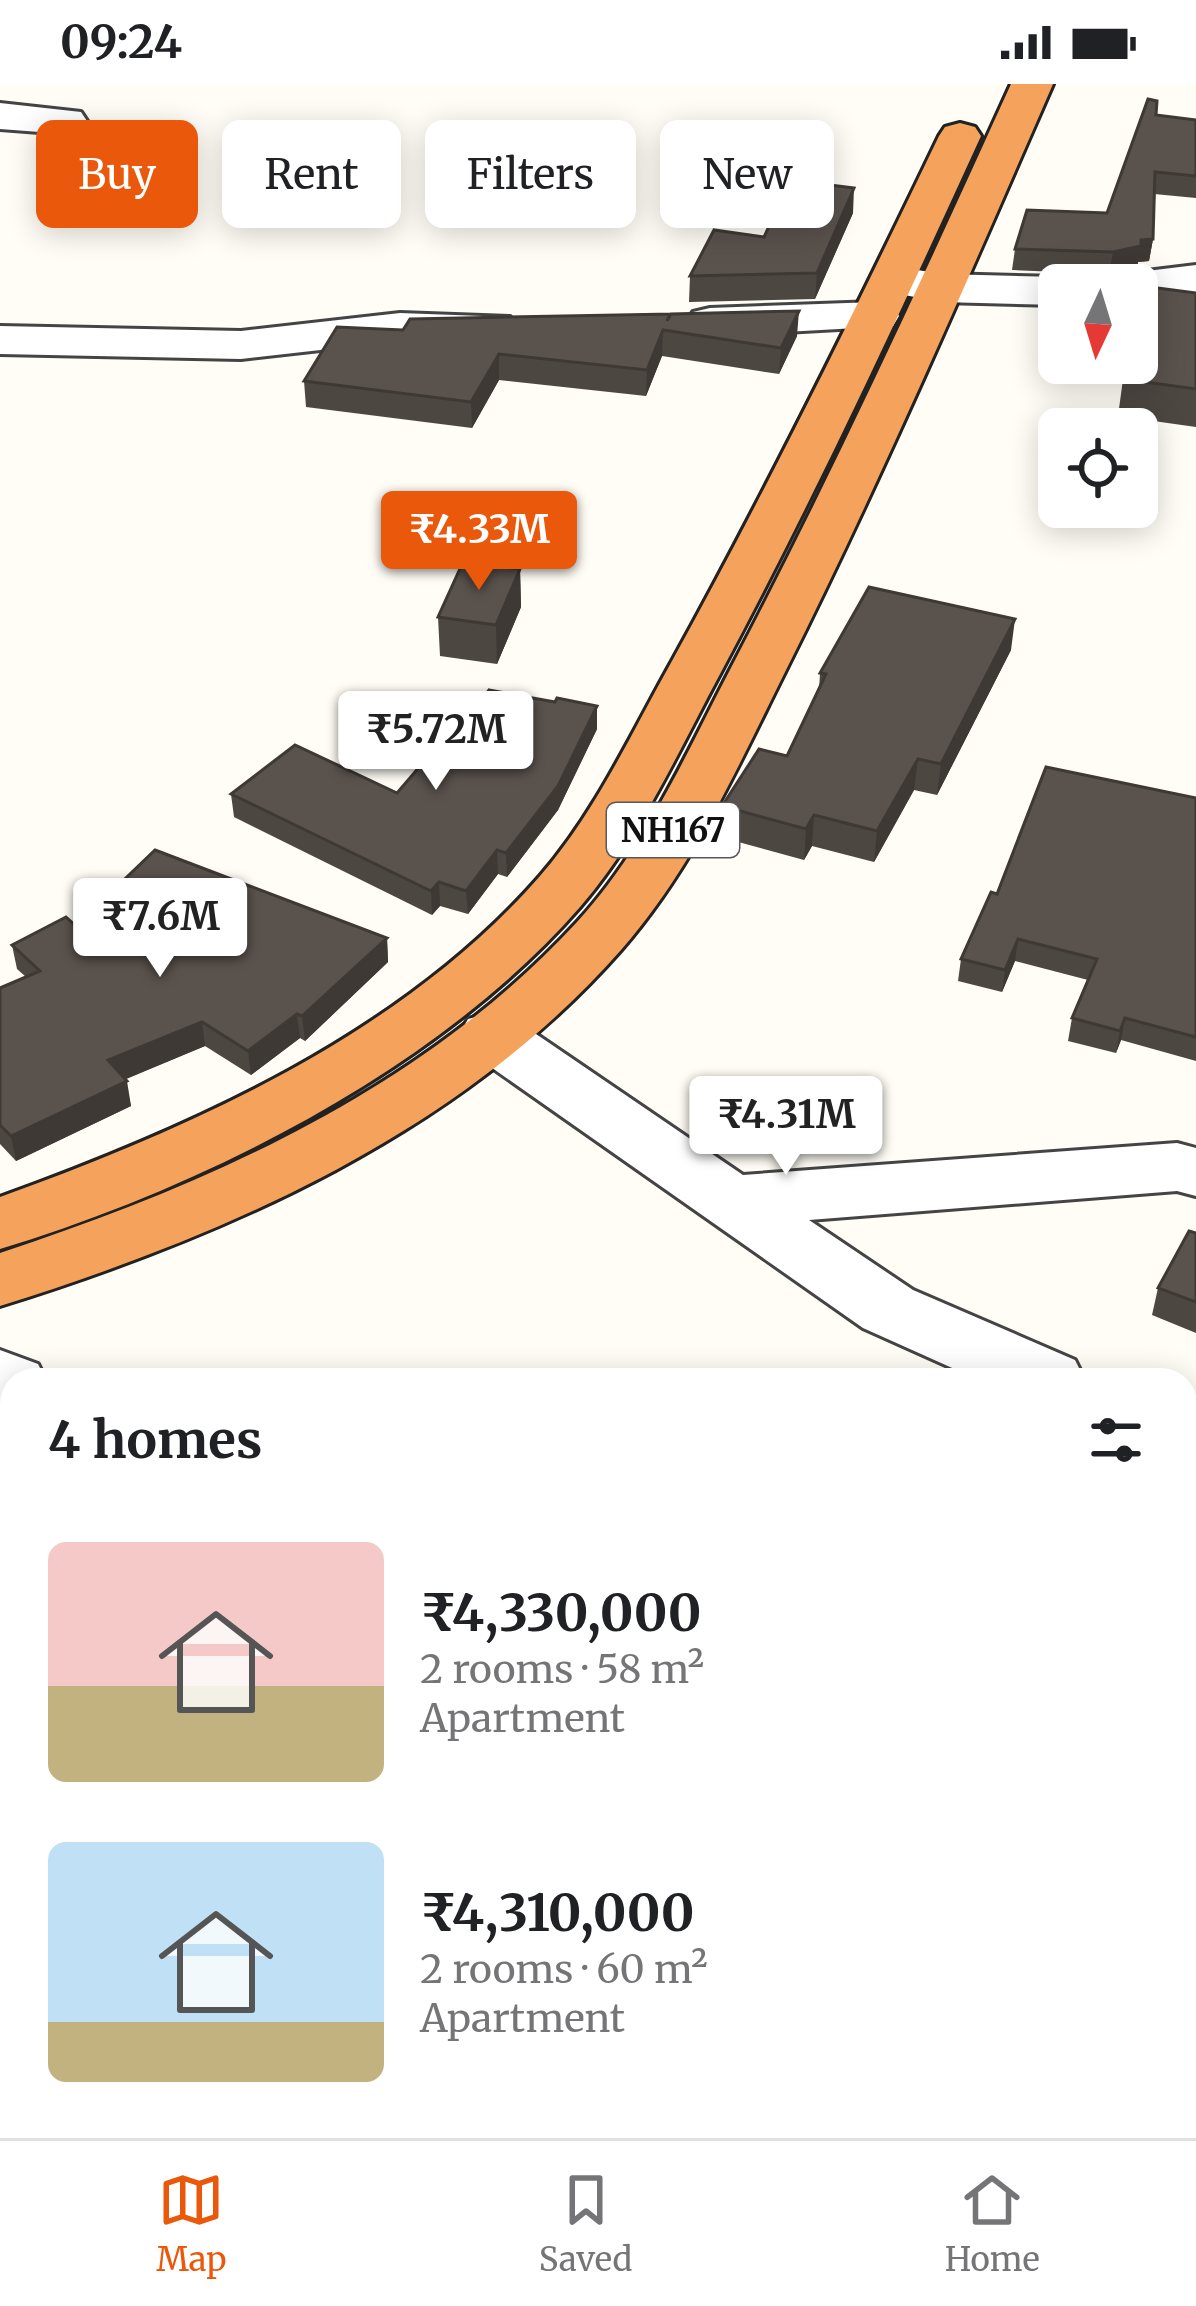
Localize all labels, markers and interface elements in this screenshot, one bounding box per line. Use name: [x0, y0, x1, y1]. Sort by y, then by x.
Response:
text: 09:24: [60, 14, 182, 70]
chip: Buy: [36, 120, 198, 228]
chip: Rent: [222, 120, 401, 228]
chip: Filters: [425, 120, 636, 228]
chip: New: [660, 120, 834, 228]
north arrow: [1038, 264, 1158, 384]
map controls: [1038, 264, 1158, 528]
button: locate: [1038, 408, 1158, 528]
pin: ₹4.33M: [381, 491, 577, 593]
text: ₹4.33M: [408, 505, 550, 554]
pin: ₹5.72M: [338, 691, 534, 793]
text: ₹5.72M: [365, 705, 507, 754]
road number: NH167: [607, 803, 739, 857]
pin: ₹7.6M: [76, 878, 244, 980]
text: ₹7.6M: [100, 892, 220, 941]
pin: ₹4.31M: [688, 1076, 884, 1178]
text: ₹4.31M: [716, 1090, 856, 1139]
icon: filters: [1083, 1407, 1149, 1473]
text: 4 homes: [48, 1408, 262, 1472]
text: ₹4,330,000: [420, 1581, 702, 1645]
icon: home: [144, 1590, 288, 1734]
text: 2 rooms · 58 m²: [420, 1645, 704, 1694]
text: Apartment: [420, 1694, 625, 1743]
text: ₹4,310,000: [420, 1881, 695, 1945]
icon: home: [144, 1890, 288, 2034]
text: 2 rooms · 60 m²: [420, 1945, 708, 1994]
text: Apartment: [420, 1994, 625, 2043]
tab: Map: [156, 2167, 227, 2280]
tab: Saved: [539, 2167, 632, 2280]
tab: Home: [945, 2167, 1040, 2280]

